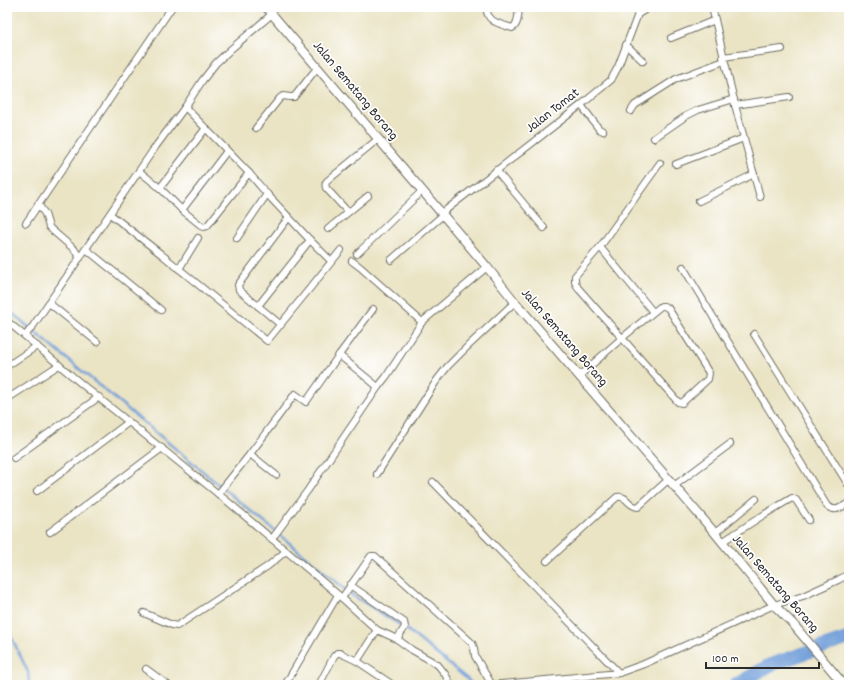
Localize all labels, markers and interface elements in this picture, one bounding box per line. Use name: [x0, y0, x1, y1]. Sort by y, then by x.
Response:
street label: Jalan Sematang Borang: [307, 37, 403, 145]
street label: Jalan Tomat: [522, 84, 584, 138]
street label: Jalan Sematang Borang: [516, 284, 612, 392]
street label: Jalan Sematang Borang: [727, 530, 823, 638]
scale bar: [706, 644, 819, 670]
text: 100 m: [712, 651, 739, 668]

